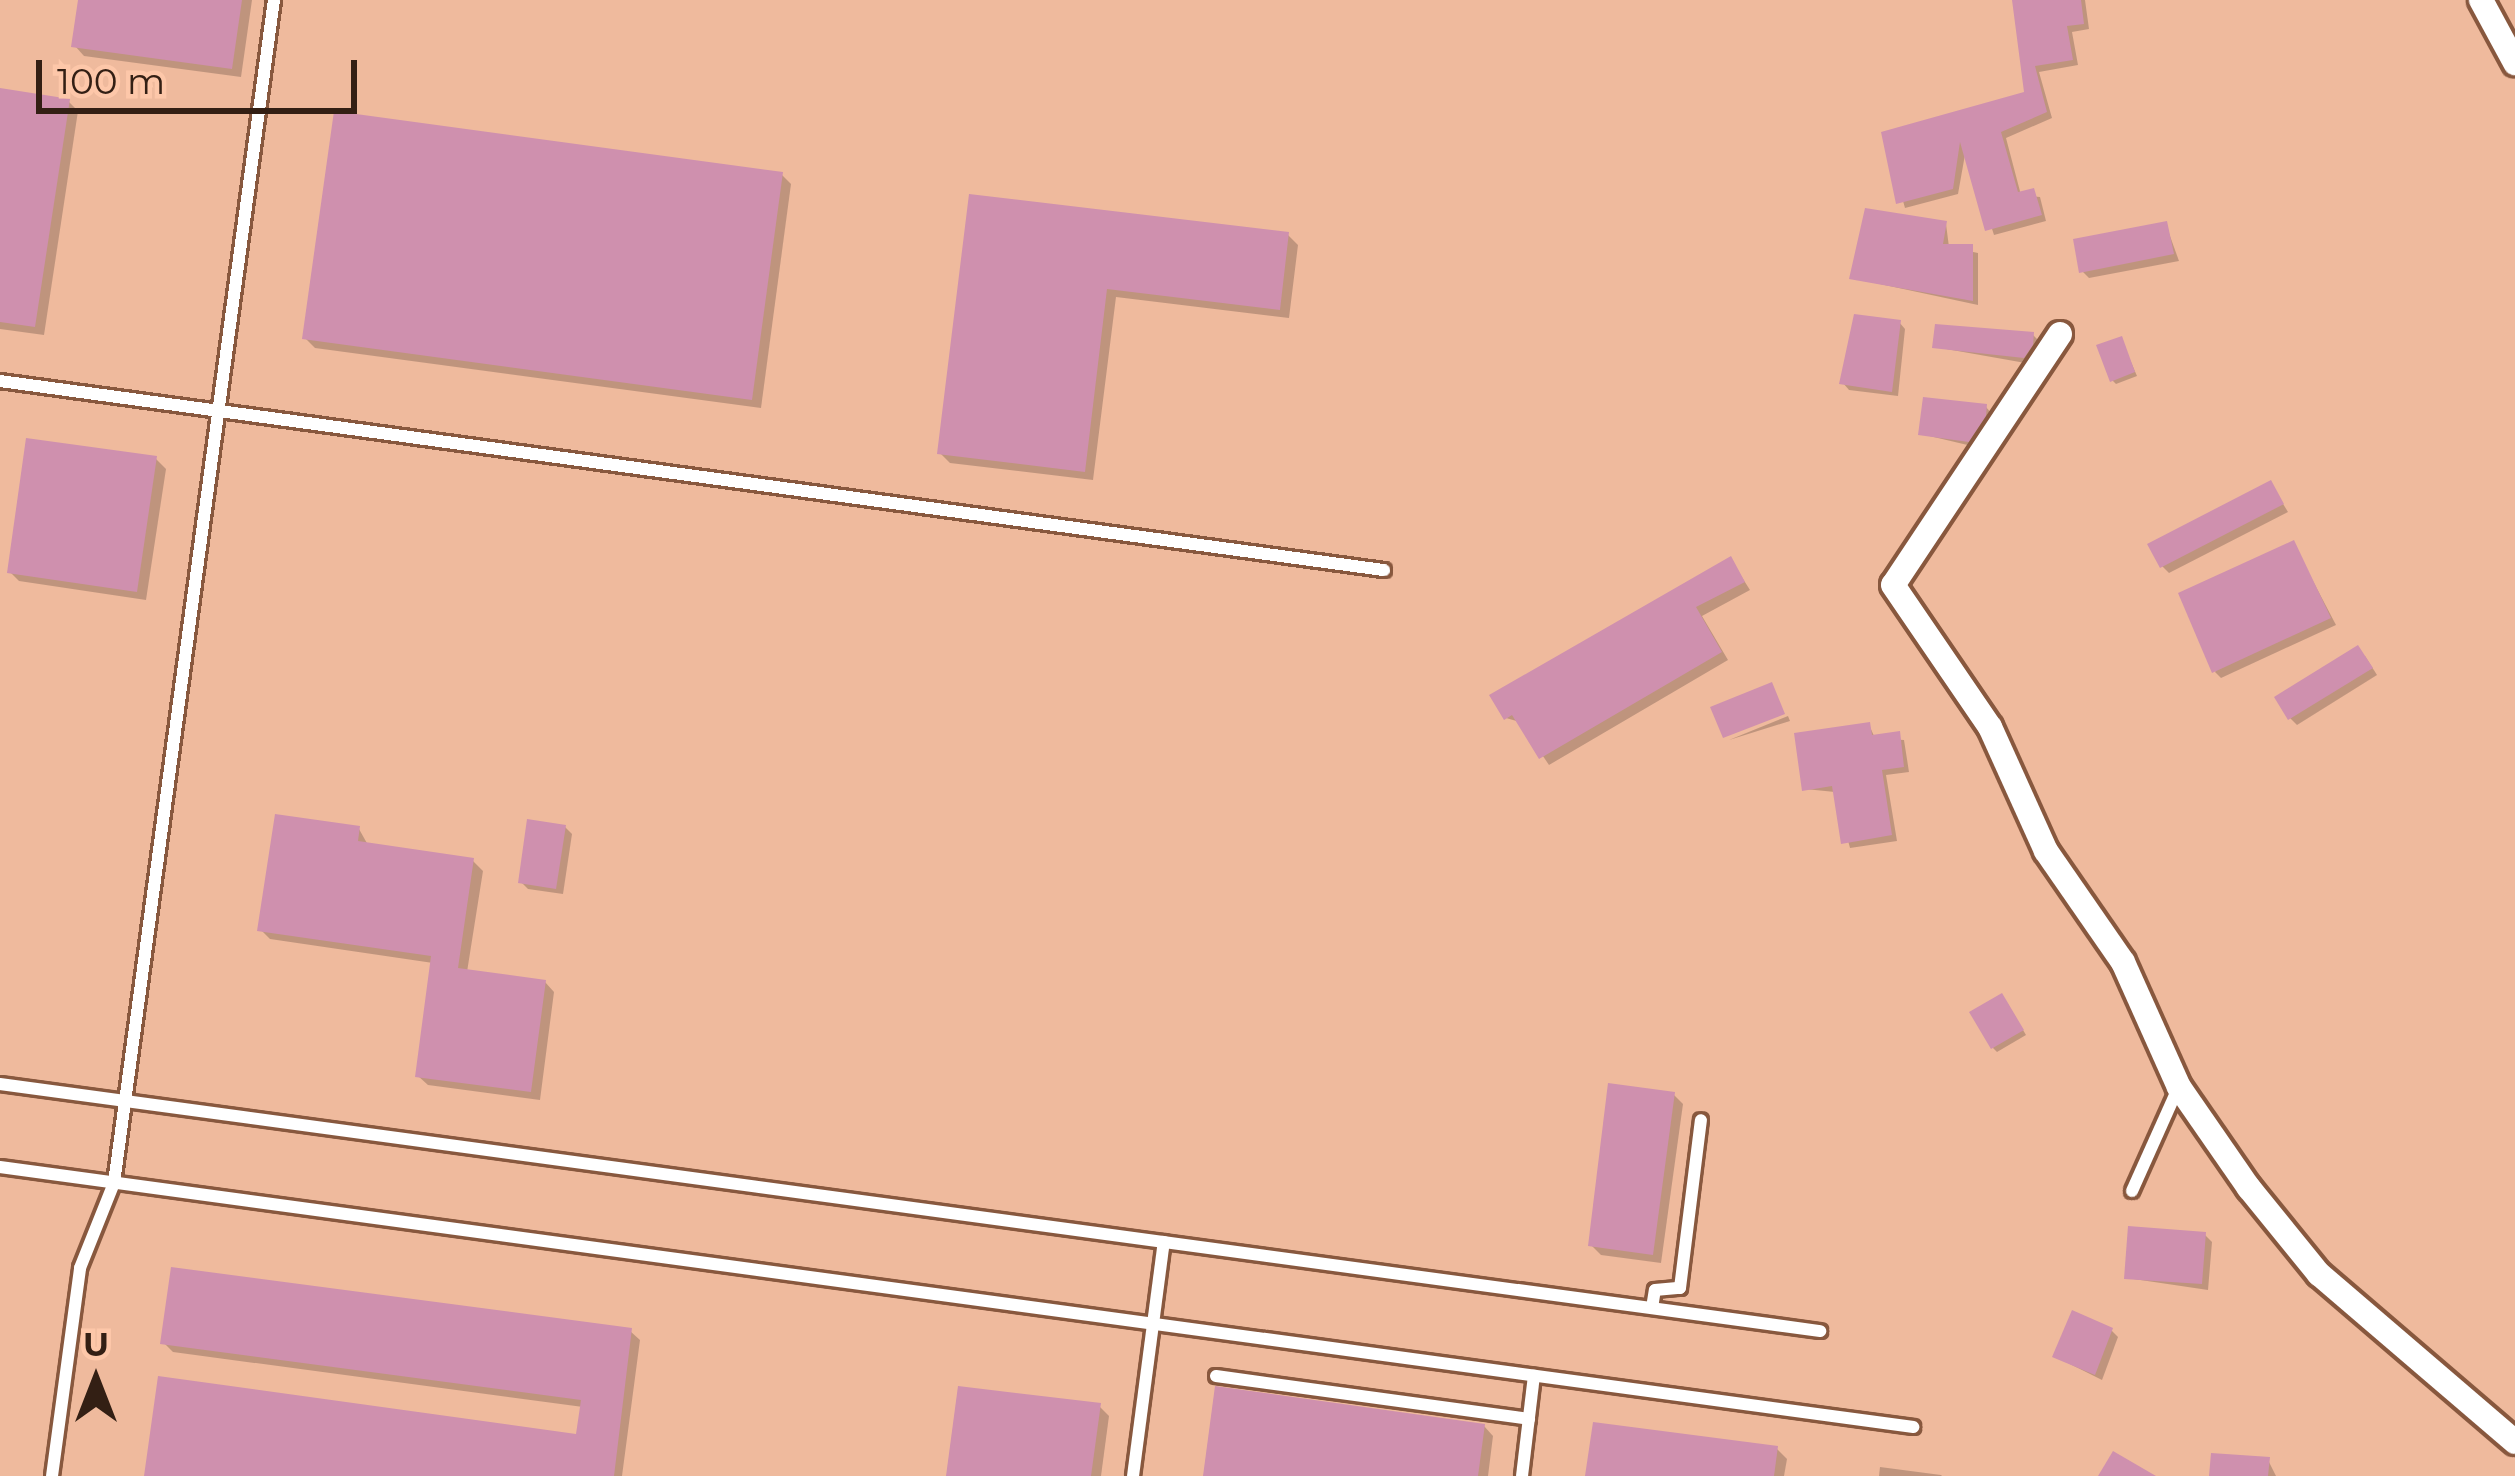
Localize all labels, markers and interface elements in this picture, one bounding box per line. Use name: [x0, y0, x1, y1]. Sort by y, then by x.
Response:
scale bar: [42, 36, 363, 110]
text: 100 m: [57, 59, 165, 103]
north arrow: [36, 1320, 156, 1440]
text: U: [83, 1324, 109, 1364]

